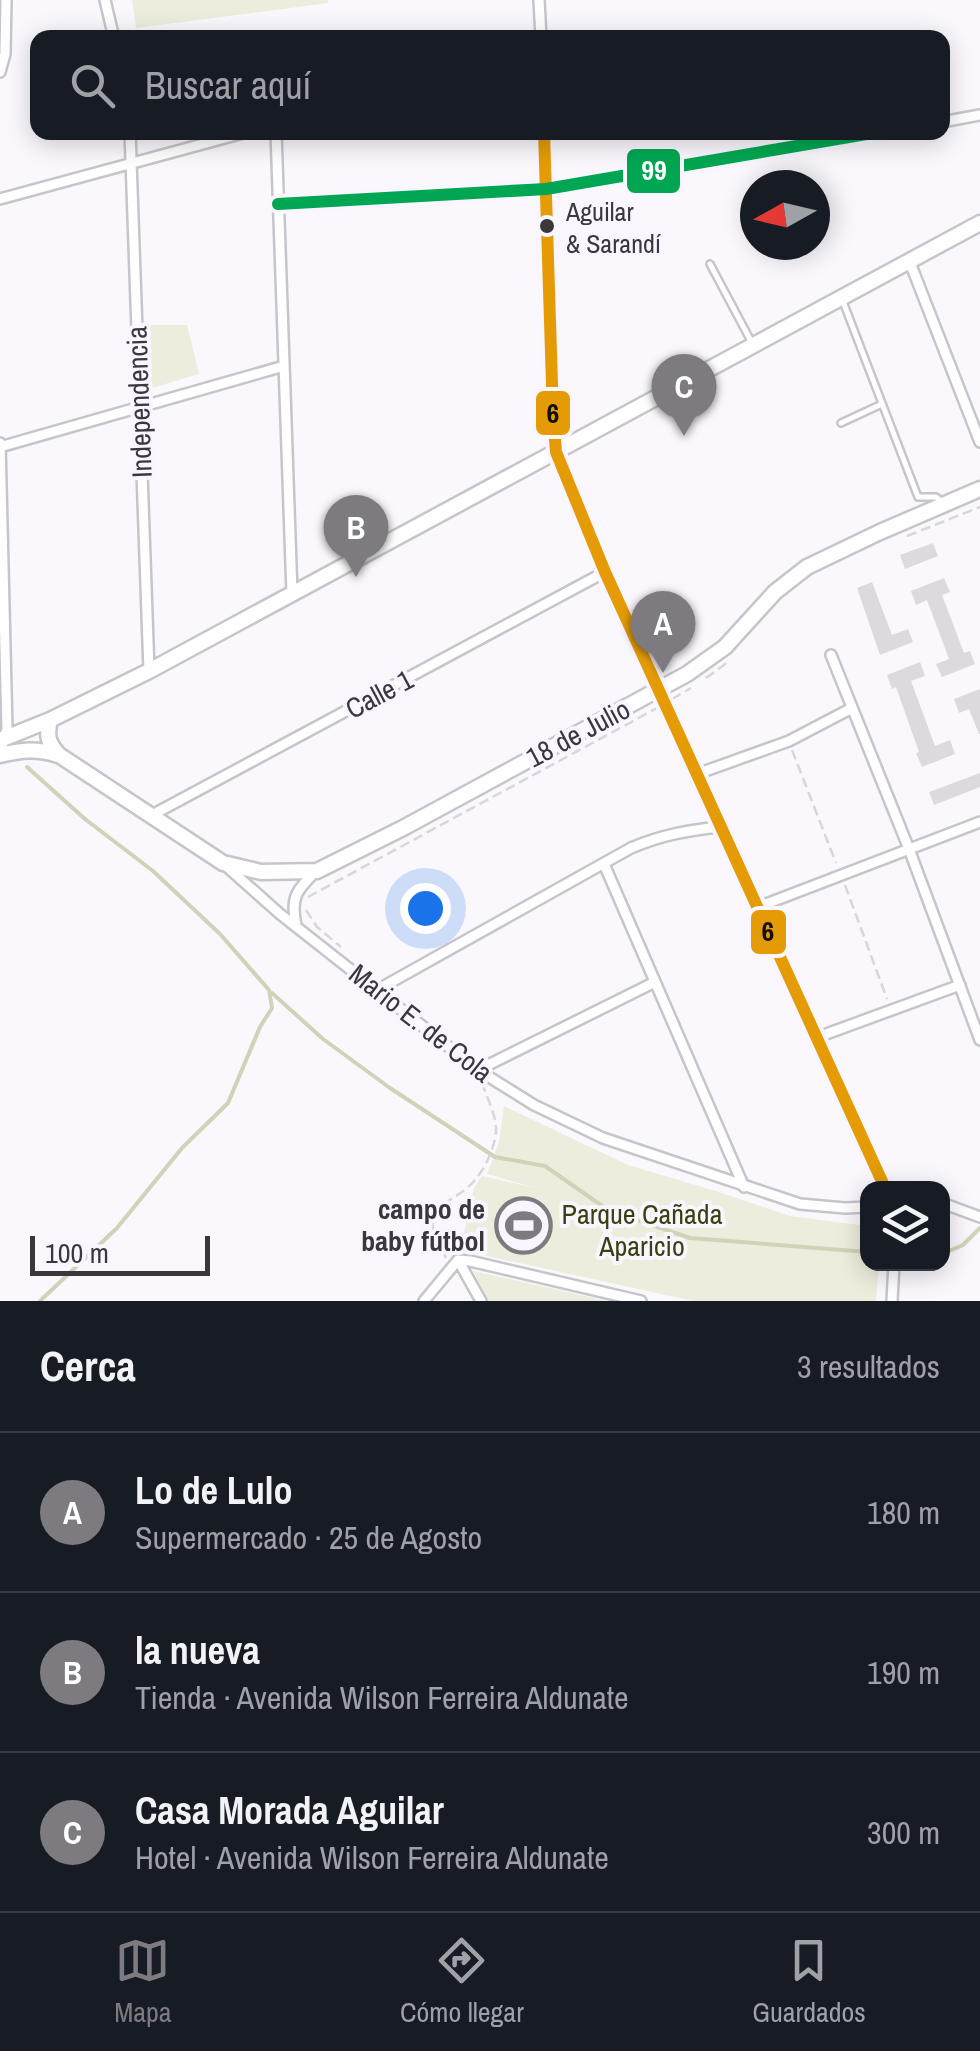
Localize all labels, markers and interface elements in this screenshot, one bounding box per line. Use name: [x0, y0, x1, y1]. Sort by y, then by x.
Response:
search box: [30, 30, 950, 140]
icon: search: [65, 58, 120, 113]
text: Buscar aquí: [145, 60, 311, 111]
line badge: 99: [625, 147, 682, 195]
text: 99: [641, 151, 667, 189]
north arrow: [740, 170, 830, 260]
place label: Aguilar & Sarandí: [565, 194, 662, 261]
marker: Aguilar & Sarandí: [537, 216, 557, 236]
street label: Independencia: [117, 325, 161, 479]
pin: C: [652, 354, 716, 436]
line badge: 6: [534, 389, 572, 437]
text: 6: [547, 394, 559, 432]
pin: B: [324, 494, 388, 577]
pin: A: [630, 590, 696, 673]
street label: Calle 1: [339, 660, 420, 728]
street label: 18 de Julio: [519, 690, 637, 776]
your location: [400, 883, 451, 934]
line badge: 6: [749, 908, 788, 956]
text: 6: [762, 912, 774, 950]
street label: Mario E. de Cola: [341, 955, 501, 1091]
map controls: [860, 1181, 950, 1271]
button: layers: [860, 1181, 950, 1271]
place label: campo de baby fútbol: [361, 1190, 485, 1260]
sports icon: campo de baby fútbol: [494, 1195, 554, 1255]
park label: Parque Cañada Aparicio: [562, 1195, 723, 1265]
scale bar: [30, 1231, 210, 1276]
text: 100 m: [45, 1234, 109, 1272]
text: Cerca: [40, 1338, 136, 1394]
text: 3 resultados: [797, 1345, 940, 1388]
text: Lo de Lulo: [135, 1465, 293, 1516]
text: A: [63, 1491, 82, 1534]
text: 180 m: [867, 1491, 940, 1534]
text: Supermercado · 25 de Agosto: [135, 1516, 482, 1559]
text: la nueva: [135, 1625, 260, 1676]
text: B: [63, 1651, 82, 1694]
text: 190 m: [867, 1651, 940, 1694]
text: Tienda · Avenida Wilson Ferreira Aldunate: [135, 1676, 629, 1719]
text: Casa Morada Aguilar: [135, 1785, 444, 1836]
text: C: [63, 1811, 82, 1854]
text: 300 m: [867, 1811, 940, 1854]
text: Hotel · Avenida Wilson Ferreira Aldunate: [135, 1836, 609, 1879]
tab: Mapa: [114, 1933, 172, 2031]
tab: Cómo llegar: [400, 1933, 524, 2031]
tab: Guardados: [752, 1933, 866, 2031]

